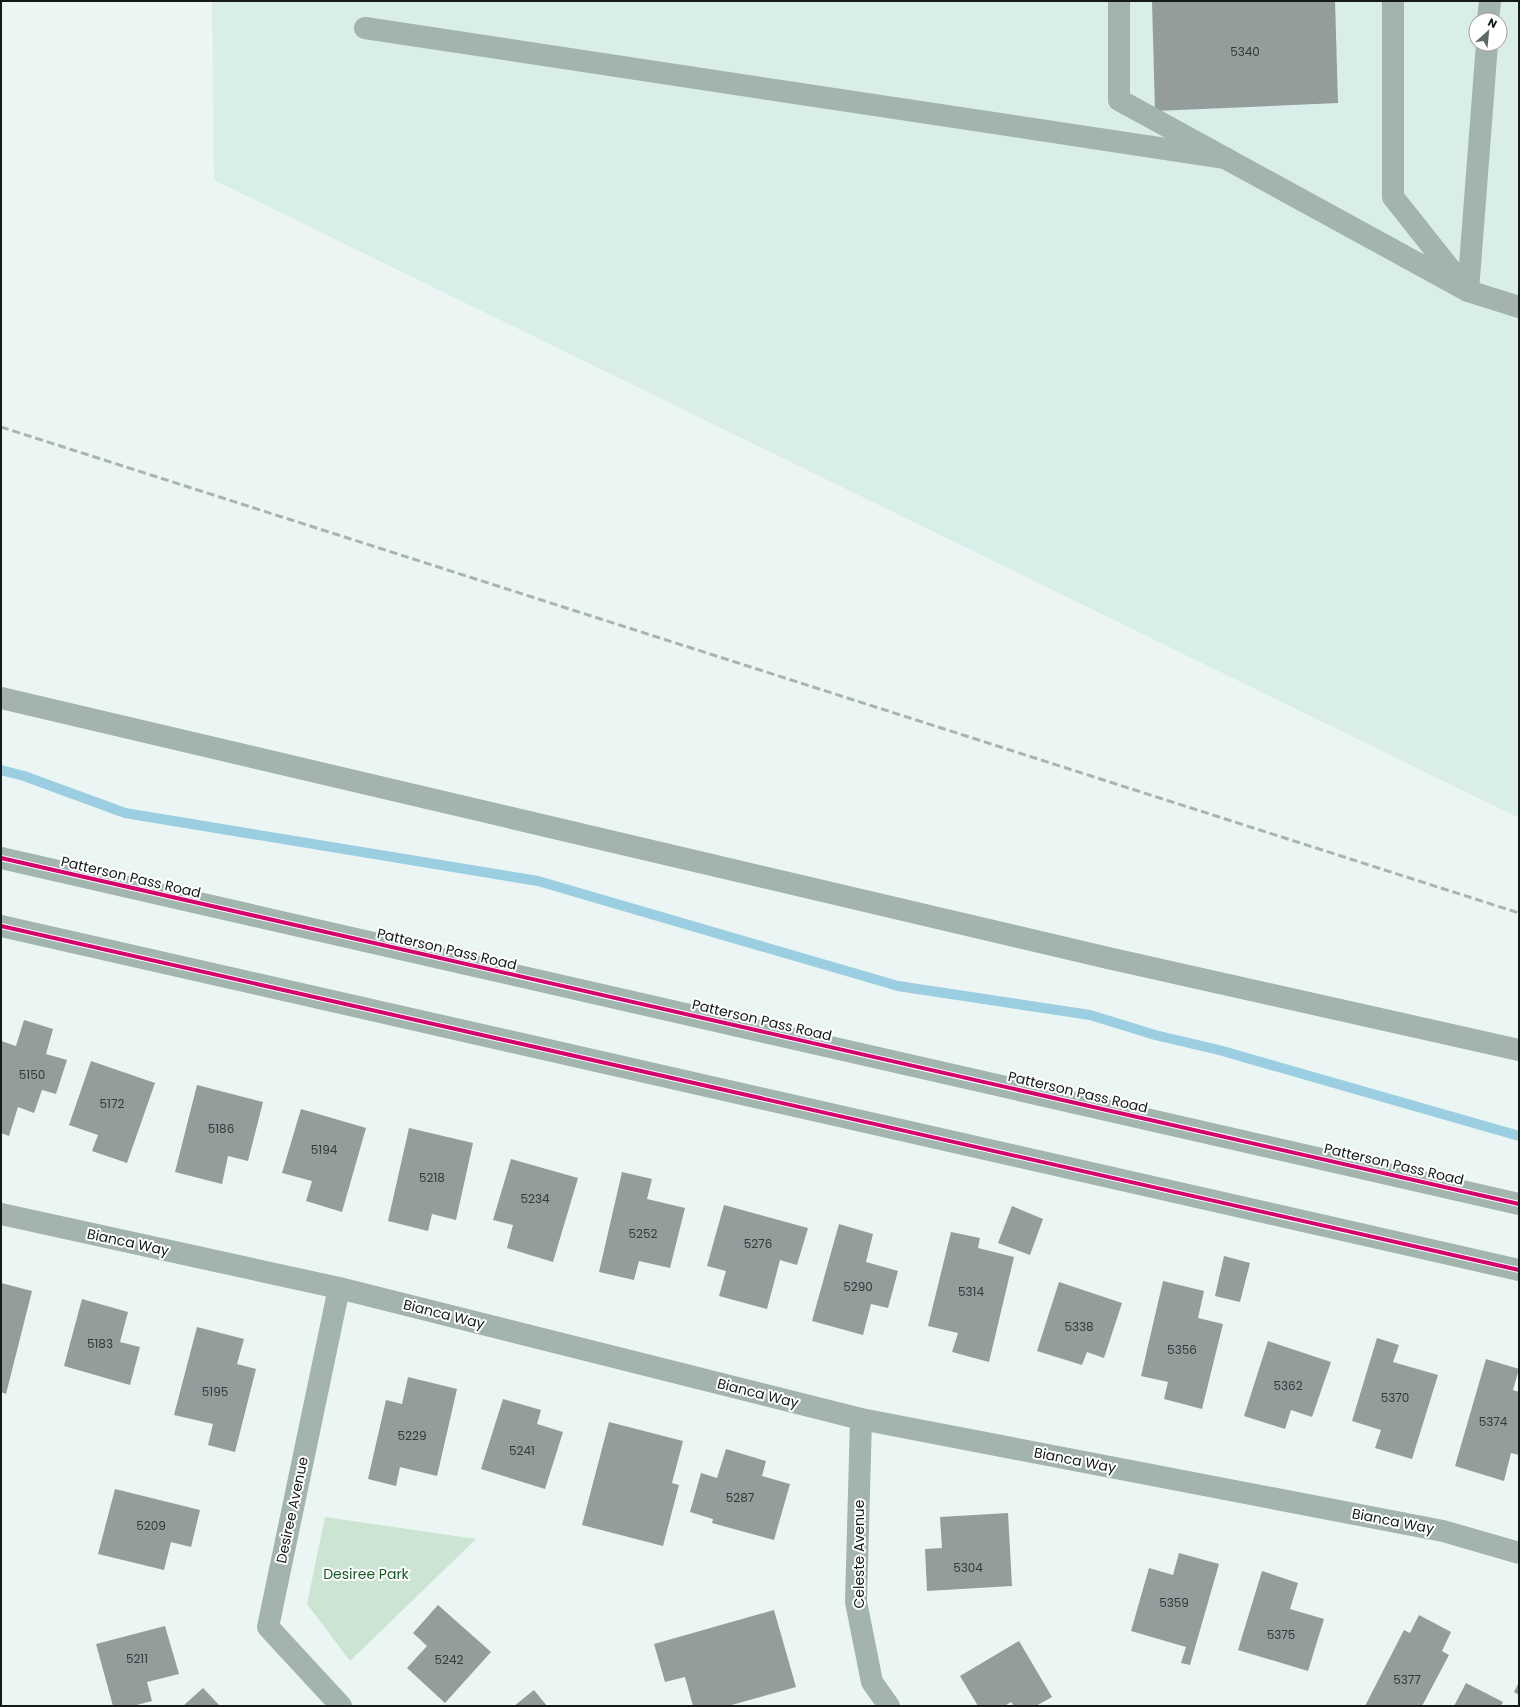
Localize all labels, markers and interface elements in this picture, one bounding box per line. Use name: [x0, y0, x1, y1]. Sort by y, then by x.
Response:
north arrow: [1468, 12, 1508, 52]
text: N: [1485, 14, 1500, 32]
house number: 5340: [1230, 43, 1260, 60]
street label: Patterson Pass Road: [59, 851, 203, 903]
street label: Patterson Pass Road: [375, 923, 519, 975]
street label: Patterson Pass Road: [690, 994, 834, 1046]
house number: 5150: [19, 1066, 45, 1083]
street label: Patterson Pass Road: [1006, 1066, 1150, 1118]
house number: 5172: [100, 1095, 125, 1112]
house number: 5186: [208, 1120, 234, 1137]
street label: Patterson Pass Road: [1322, 1138, 1466, 1190]
house number: 5194: [311, 1141, 338, 1158]
house number: 5218: [419, 1169, 445, 1186]
house number: 5234: [520, 1190, 550, 1207]
street label: Bianca Way: [85, 1224, 171, 1260]
house number: 5252: [629, 1225, 658, 1242]
house number: 5276: [744, 1235, 772, 1252]
house number: 5290: [843, 1278, 873, 1295]
house number: 5314: [958, 1283, 984, 1300]
street label: Bianca Way: [401, 1294, 487, 1334]
house number: 5338: [1064, 1318, 1094, 1335]
house number: 5183: [87, 1335, 113, 1352]
house number: 5356: [1167, 1341, 1197, 1358]
street label: Bianca Way: [715, 1373, 801, 1413]
house number: 5362: [1273, 1377, 1303, 1394]
house number: 5195: [202, 1383, 228, 1400]
house number: 5370: [1381, 1389, 1409, 1406]
house number: 5374: [1479, 1413, 1508, 1430]
house number: 5229: [398, 1427, 426, 1444]
house number: 5241: [509, 1442, 535, 1459]
street label: Bianca Way: [1032, 1442, 1118, 1478]
street label: Desiree Avenue: [271, 1455, 313, 1565]
house number: 5287: [726, 1489, 755, 1506]
street label: Celeste Avenue: [849, 1499, 869, 1609]
street label: Bianca Way: [1350, 1503, 1436, 1539]
house number: 5209: [136, 1517, 166, 1534]
house number: 5304: [953, 1559, 983, 1576]
park label: Desiree Park: [323, 1564, 410, 1584]
house number: 5359: [1159, 1594, 1189, 1611]
house number: 5375: [1267, 1626, 1295, 1643]
house number: 5211: [126, 1650, 148, 1667]
house number: 5242: [435, 1651, 464, 1668]
house number: 5377: [1393, 1671, 1421, 1688]

